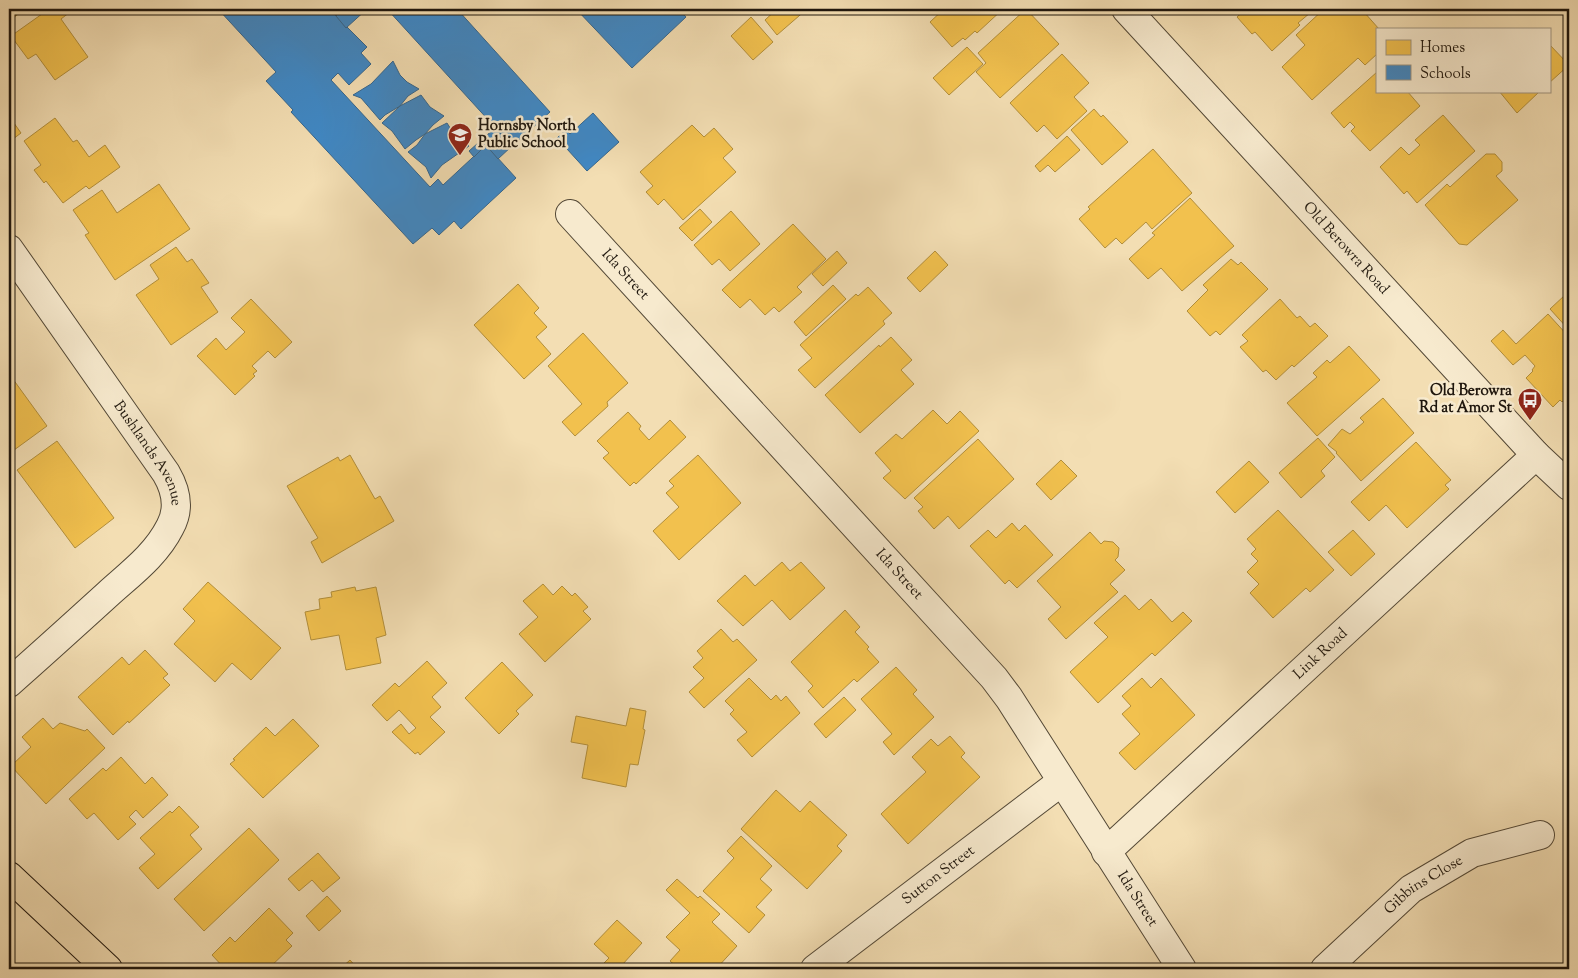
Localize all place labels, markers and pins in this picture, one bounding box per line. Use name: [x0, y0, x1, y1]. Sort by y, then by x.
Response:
place label: Hornsby North Public School: [478, 116, 576, 154]
school or university icon: Hornsby North Public School: [447, 122, 473, 156]
place label: Old Berowra Rd at Amor St: [1419, 381, 1513, 419]
bus stop icon: Old Berowra Rd at Amor St: [1517, 387, 1543, 421]

